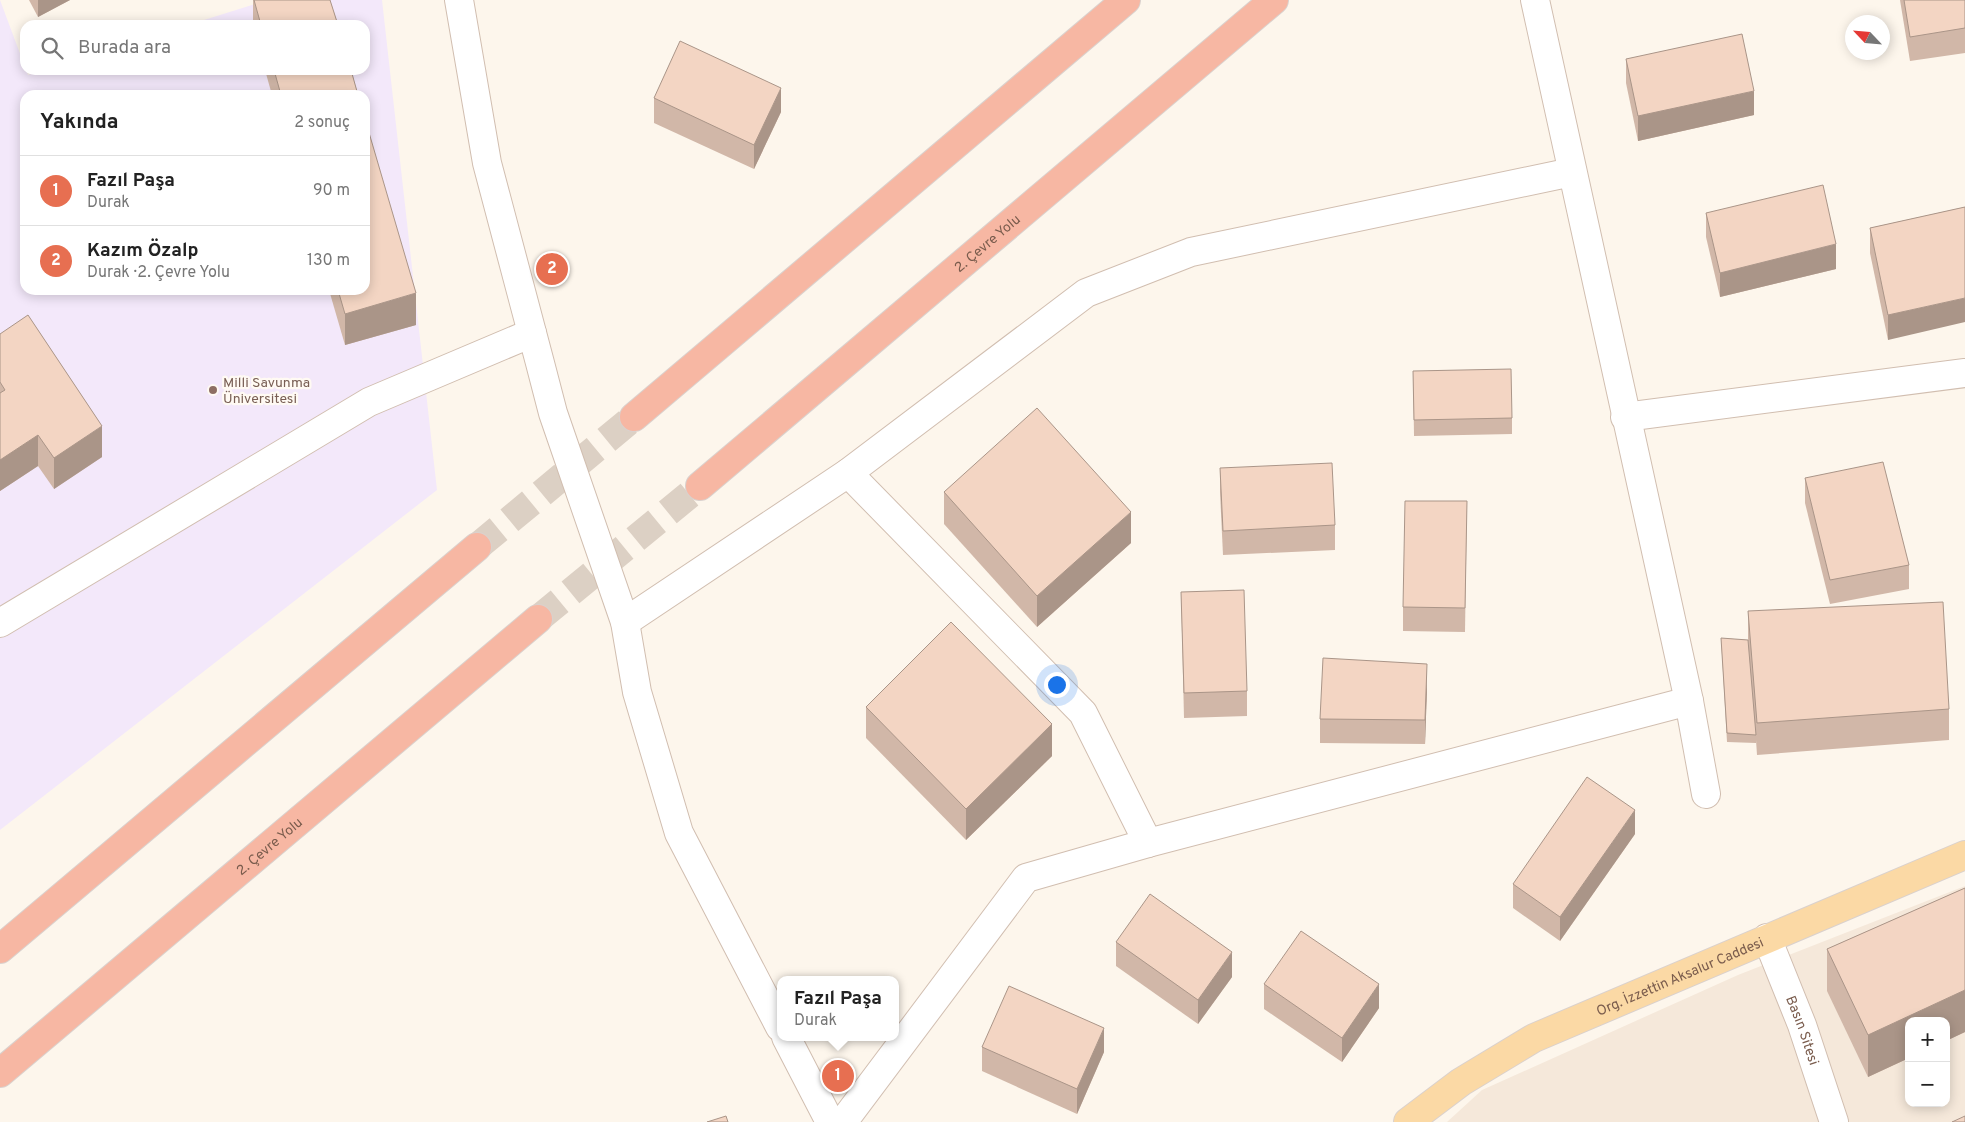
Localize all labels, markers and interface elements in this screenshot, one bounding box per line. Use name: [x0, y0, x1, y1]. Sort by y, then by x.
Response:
north arrow: [1845, 15, 1890, 60]
search box: [20, 20, 370, 75]
icon: search: [38, 34, 66, 62]
text: Burada ara: [78, 36, 171, 60]
text: Yakında: [40, 109, 119, 136]
text: 2 sonuç: [294, 113, 350, 133]
text: Fazıl Paşa: [87, 169, 175, 193]
text: 1: [53, 181, 59, 201]
text: 90 m: [313, 181, 350, 201]
text: Durak: [87, 193, 130, 213]
street label: 2. Çevre Yolu: [951, 211, 1024, 277]
text: Kazım Özalp: [87, 239, 198, 263]
pin: 2: [536, 250, 568, 288]
text: 2: [51, 251, 61, 271]
text: 130 m: [307, 251, 350, 271]
text: Durak · 2. Çevre Yolu: [87, 263, 230, 283]
place label: Milli Savunma Üniversitesi: [223, 375, 310, 408]
marker: Milli Savunma Üniversitesi: [207, 384, 219, 396]
your location: [1044, 672, 1070, 698]
street label: 2. Çevre Yolu: [233, 814, 306, 880]
street label: Org. İzzettin Aksalur Caddesi: [1594, 934, 1767, 1021]
popup: [777, 976, 899, 1041]
text: Fazıl Paşa: [794, 987, 882, 1011]
street label: Basın Sitesi: [1781, 993, 1822, 1068]
text: Durak: [794, 1011, 837, 1031]
map controls: [1905, 1017, 1950, 1107]
button: +: [1905, 1017, 1950, 1062]
pin: 1: [822, 1057, 854, 1095]
button: −: [1905, 1062, 1950, 1107]

